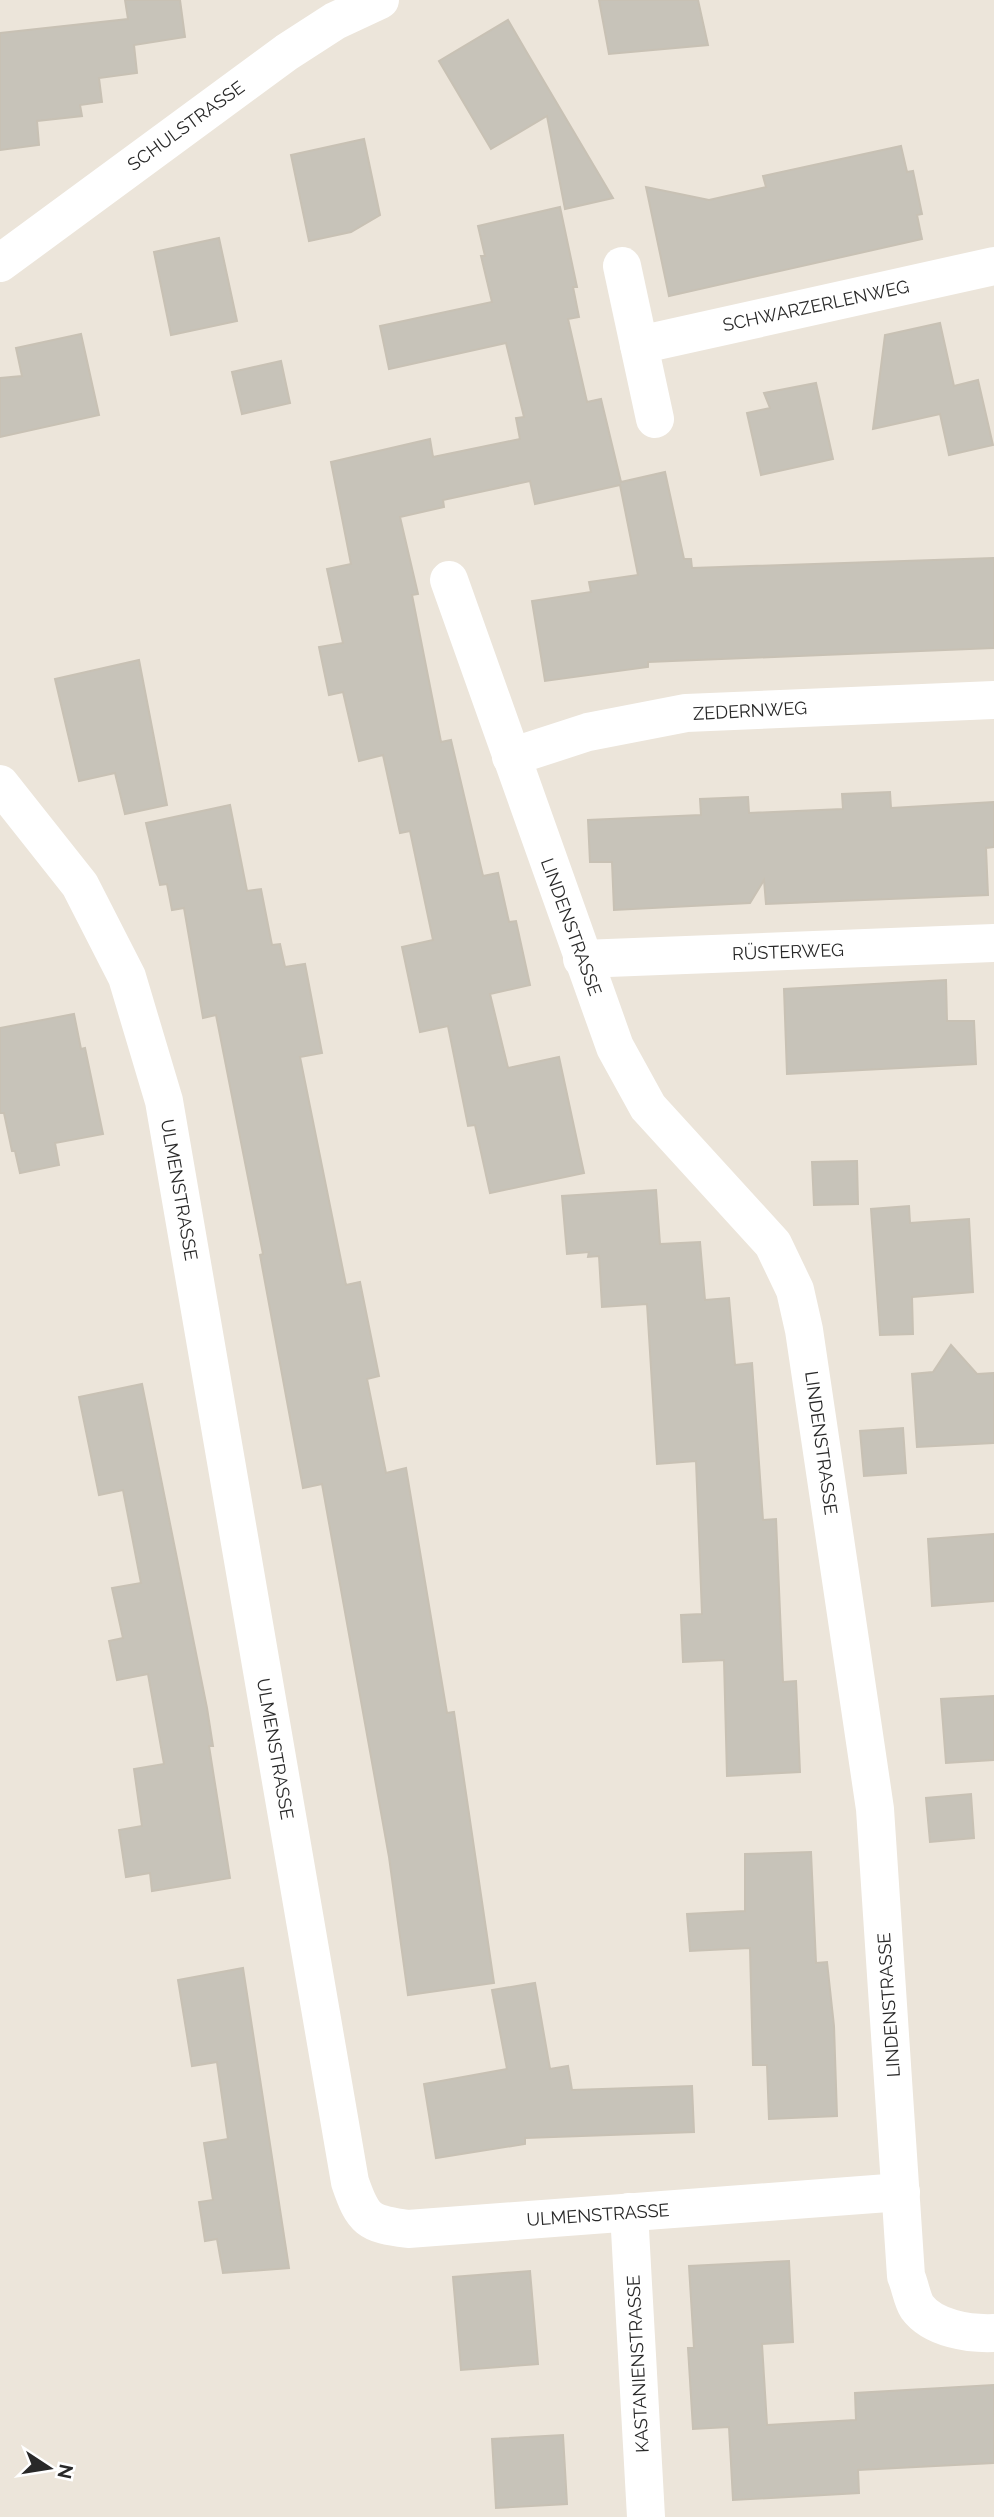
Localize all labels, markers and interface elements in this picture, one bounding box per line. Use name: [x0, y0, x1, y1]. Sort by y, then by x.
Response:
street label: SCHULSTRASSE: [123, 76, 248, 175]
street label: SCHWARZERLENWEG: [721, 275, 911, 336]
street label: ZEDERNWEG: [692, 697, 808, 724]
street label: LINDENSTRASSE: [537, 855, 606, 999]
street label: RÜSTERWEG: [732, 939, 844, 964]
street label: ULMENSTRASSE: [157, 1118, 202, 1262]
street label: LINDENSTRASSE: [801, 1370, 842, 1516]
street label: ULMENSTRASSE: [253, 1677, 298, 1821]
street label: LINDENSTRASSE: [873, 1932, 904, 2078]
street label: ULMENSTRASSE: [526, 2199, 670, 2230]
street label: KASTANIENSTRASSE: [622, 2275, 653, 2453]
north arrow: [14, 2433, 84, 2503]
text: N: [53, 2462, 78, 2481]

